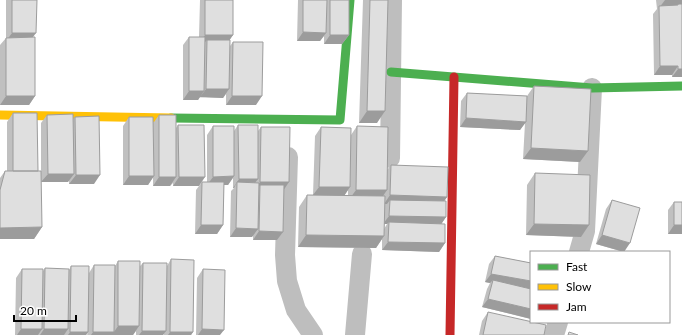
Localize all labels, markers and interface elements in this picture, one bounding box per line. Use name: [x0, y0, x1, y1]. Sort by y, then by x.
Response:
legend: [530, 251, 670, 323]
text: Fast: [566, 259, 588, 274]
text: Slow: [566, 279, 592, 294]
scale bar: [14, 297, 76, 323]
text: Jam: [566, 299, 587, 314]
text: 20 m: [20, 303, 47, 318]

